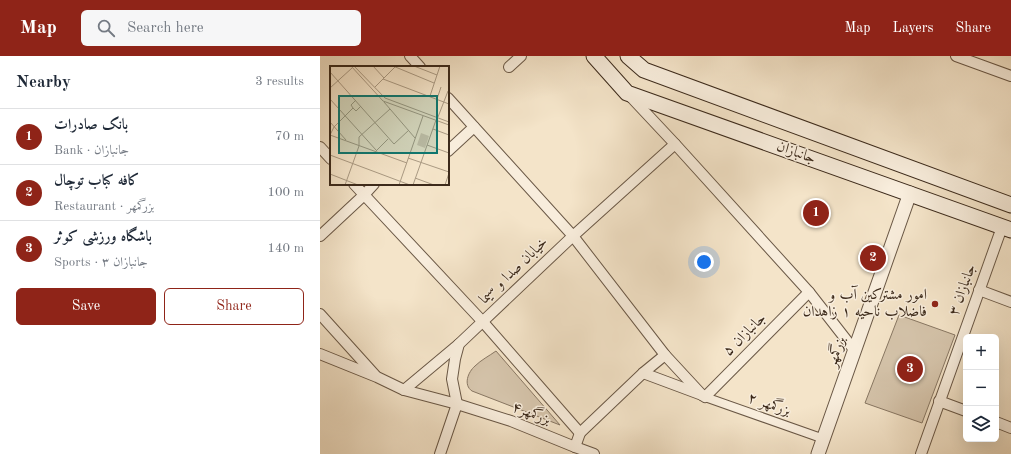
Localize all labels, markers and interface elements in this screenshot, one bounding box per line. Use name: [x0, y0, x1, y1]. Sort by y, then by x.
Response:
search box: [81, 10, 361, 46]
icon: search: [95, 17, 117, 39]
text: Map: [20, 19, 57, 38]
text: Search here: [127, 21, 204, 36]
text: Map: [845, 21, 871, 35]
text: Layers: [893, 21, 934, 35]
text: Share: [956, 21, 991, 35]
inset map: [330, 66, 449, 185]
text: Nearby: [16, 74, 71, 91]
text: 3 results: [255, 75, 304, 88]
text: بانک صادرات: [54, 118, 128, 133]
text: 1: [25, 130, 33, 143]
text: 70 m: [275, 130, 304, 143]
street label: جانبازان: [774, 139, 818, 167]
text: Bank · جانبازان: [54, 144, 129, 157]
text: کافه کباب توچال: [54, 174, 140, 189]
text: 2: [25, 186, 33, 199]
text: 100 m: [267, 186, 304, 199]
pin: 1: [803, 198, 829, 228]
text: Restaurant · بزرگمهر: [54, 200, 154, 213]
text: باشگاه ورزشی کوثر: [54, 230, 152, 245]
street label: خیابان صدا و سیما: [477, 235, 551, 307]
text: 3: [25, 242, 33, 255]
text: 140 m: [267, 242, 304, 255]
pin: 2: [860, 243, 886, 273]
your location: [694, 252, 714, 272]
text: Sports · جانبازان ۳: [54, 256, 148, 269]
street label: جانبازان ۳: [947, 262, 979, 318]
place label: امور مشترکین آب و فاضلاب ناحیه ۱ زاهدان: [803, 285, 927, 320]
button: Save: [16, 288, 156, 325]
button: Share: [164, 288, 304, 325]
marker: امور مشترکین آب و فاضلاب ناحیه ۱ زاهدان: [930, 299, 940, 309]
street label: جانبازان ۵: [721, 311, 769, 359]
street label: بزرگمهر: [820, 333, 850, 371]
map controls: [963, 334, 999, 442]
button: +: [963, 334, 999, 370]
pin: 3: [897, 354, 923, 384]
button: −: [963, 370, 999, 406]
street label: بزرگمهر ۲: [745, 387, 794, 420]
street label: بزرگمهر۴: [509, 396, 554, 429]
button: layers: [963, 406, 999, 442]

